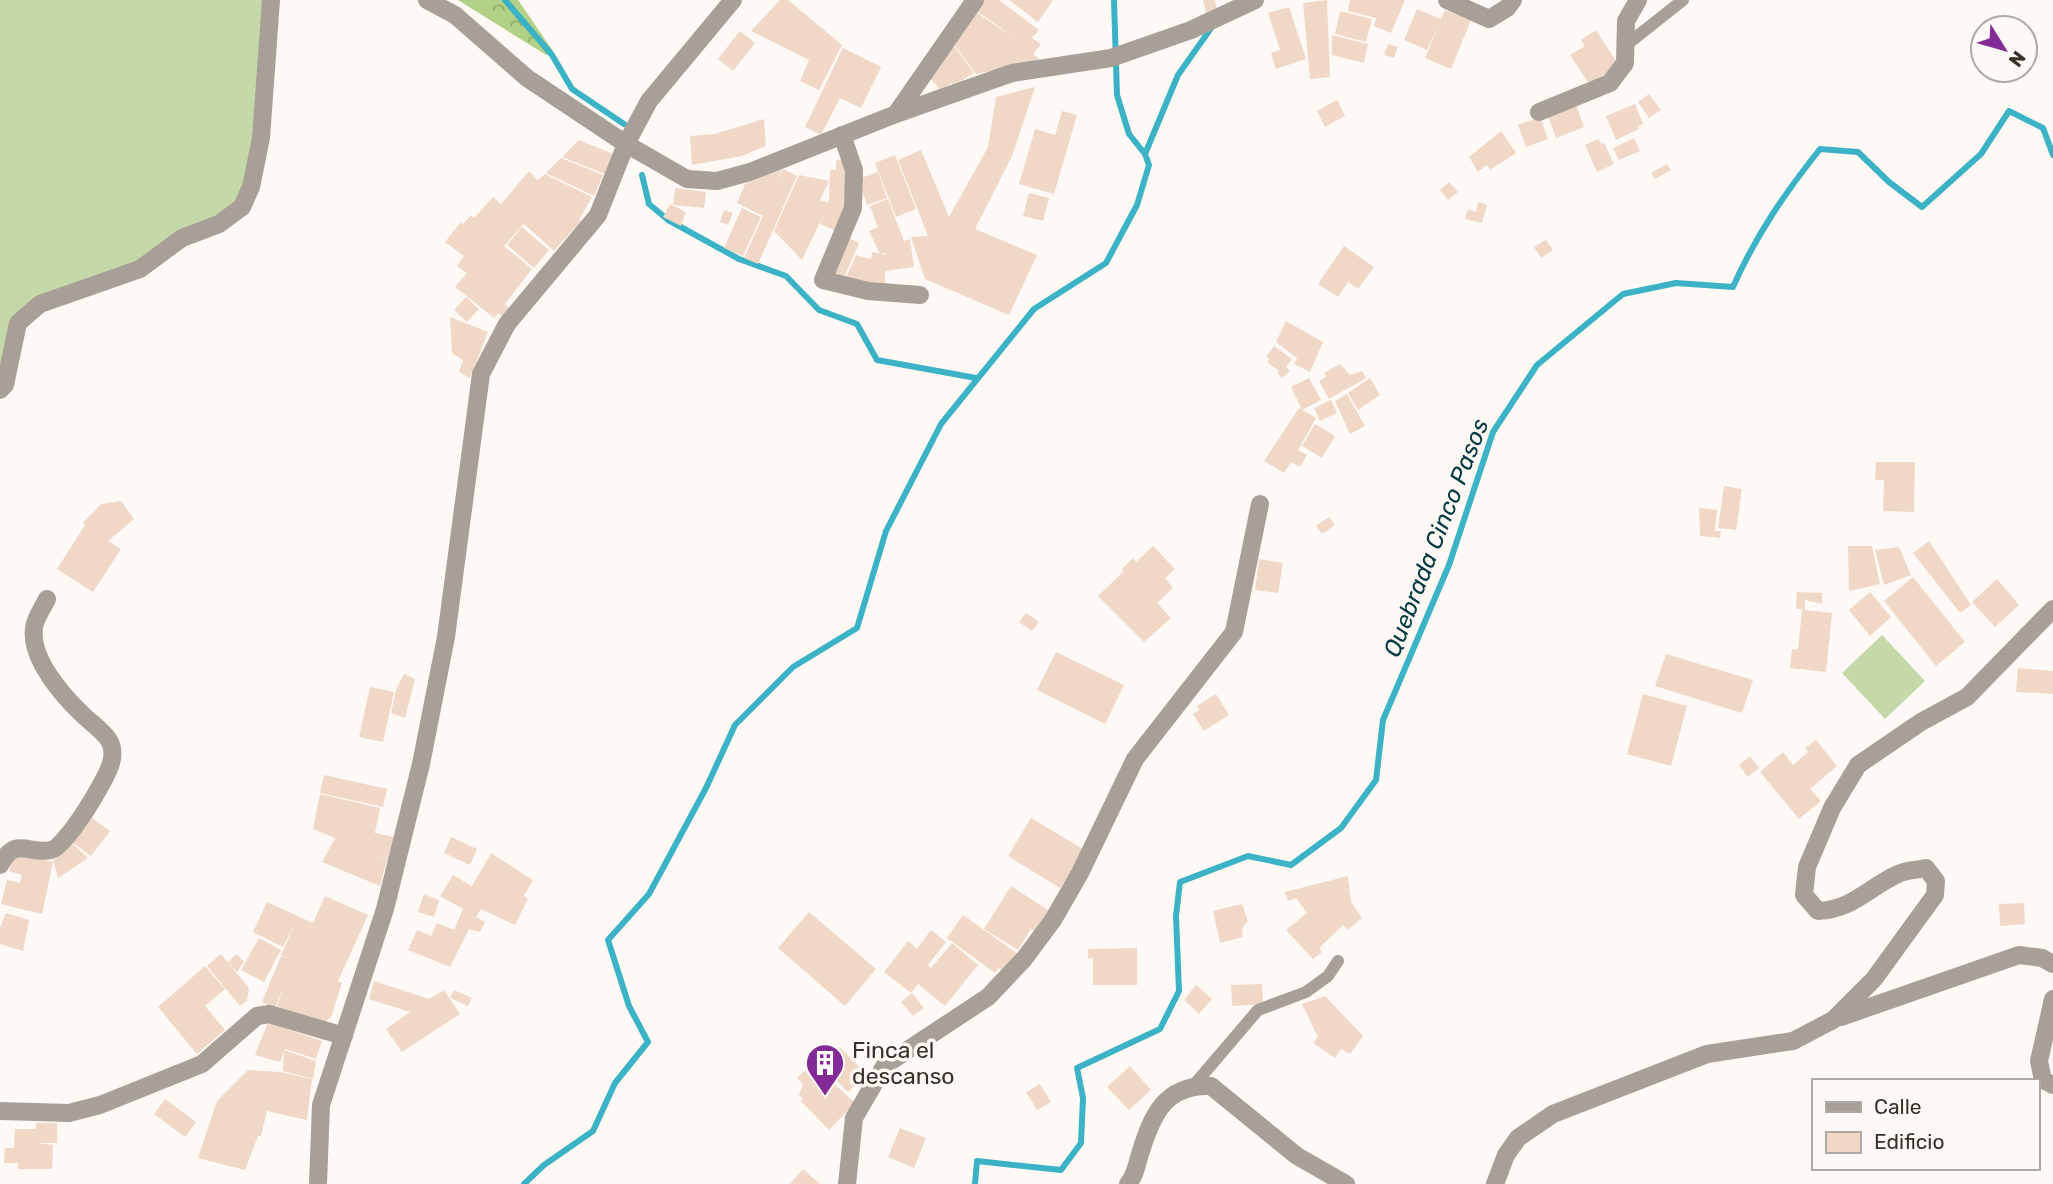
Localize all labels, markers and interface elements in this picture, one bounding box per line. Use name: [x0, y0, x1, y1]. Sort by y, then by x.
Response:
north arrow: [1969, 14, 2039, 84]
text: N: [2004, 47, 2030, 71]
water label: Quebrada Cinco Pasos: [1378, 415, 1494, 661]
place label: Finca el descanso: [852, 1036, 955, 1090]
building icon: Finca el descanso: [804, 1042, 846, 1097]
legend: [1812, 1079, 2039, 1170]
text: Calle: [1874, 1094, 1922, 1119]
text: Edificio: [1874, 1129, 1944, 1154]

